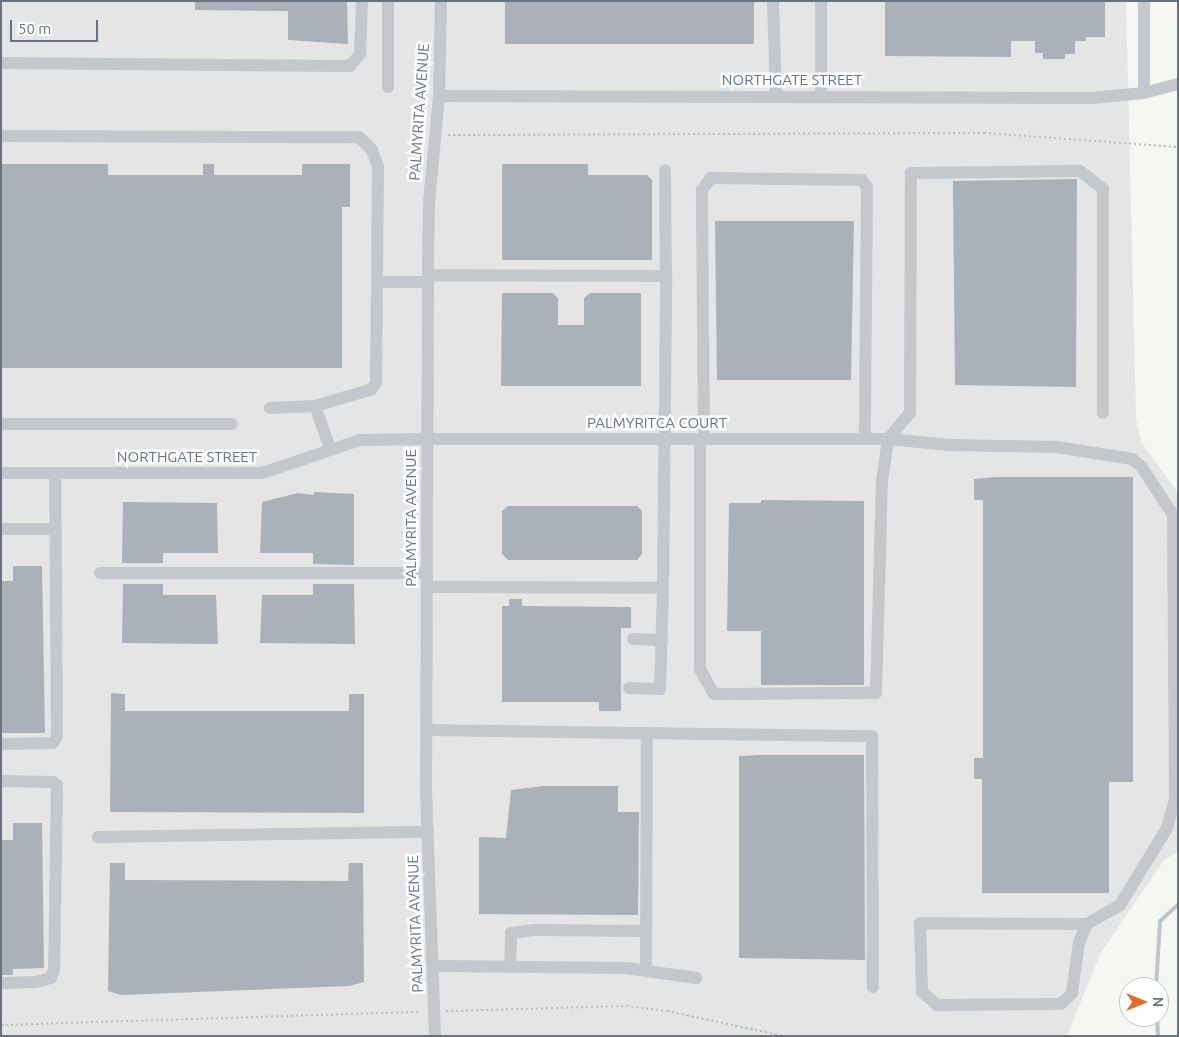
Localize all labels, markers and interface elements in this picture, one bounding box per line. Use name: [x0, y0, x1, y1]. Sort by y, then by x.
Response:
scale bar: [12, 10, 100, 42]
text: 50 m: [18, 20, 51, 37]
street label: PALMYRITA AVENUE: [405, 43, 433, 181]
street label: NORTHGATE STREET: [722, 71, 862, 89]
street label: PALMYRITCA COURT: [587, 414, 727, 432]
street label: NORTHGATE STREET: [117, 448, 257, 466]
street label: PALMYRITA AVENUE: [402, 449, 420, 587]
street label: PALMYRITA AVENUE: [404, 855, 426, 993]
north arrow: [1119, 977, 1169, 1027]
text: N: [1150, 997, 1166, 1007]

